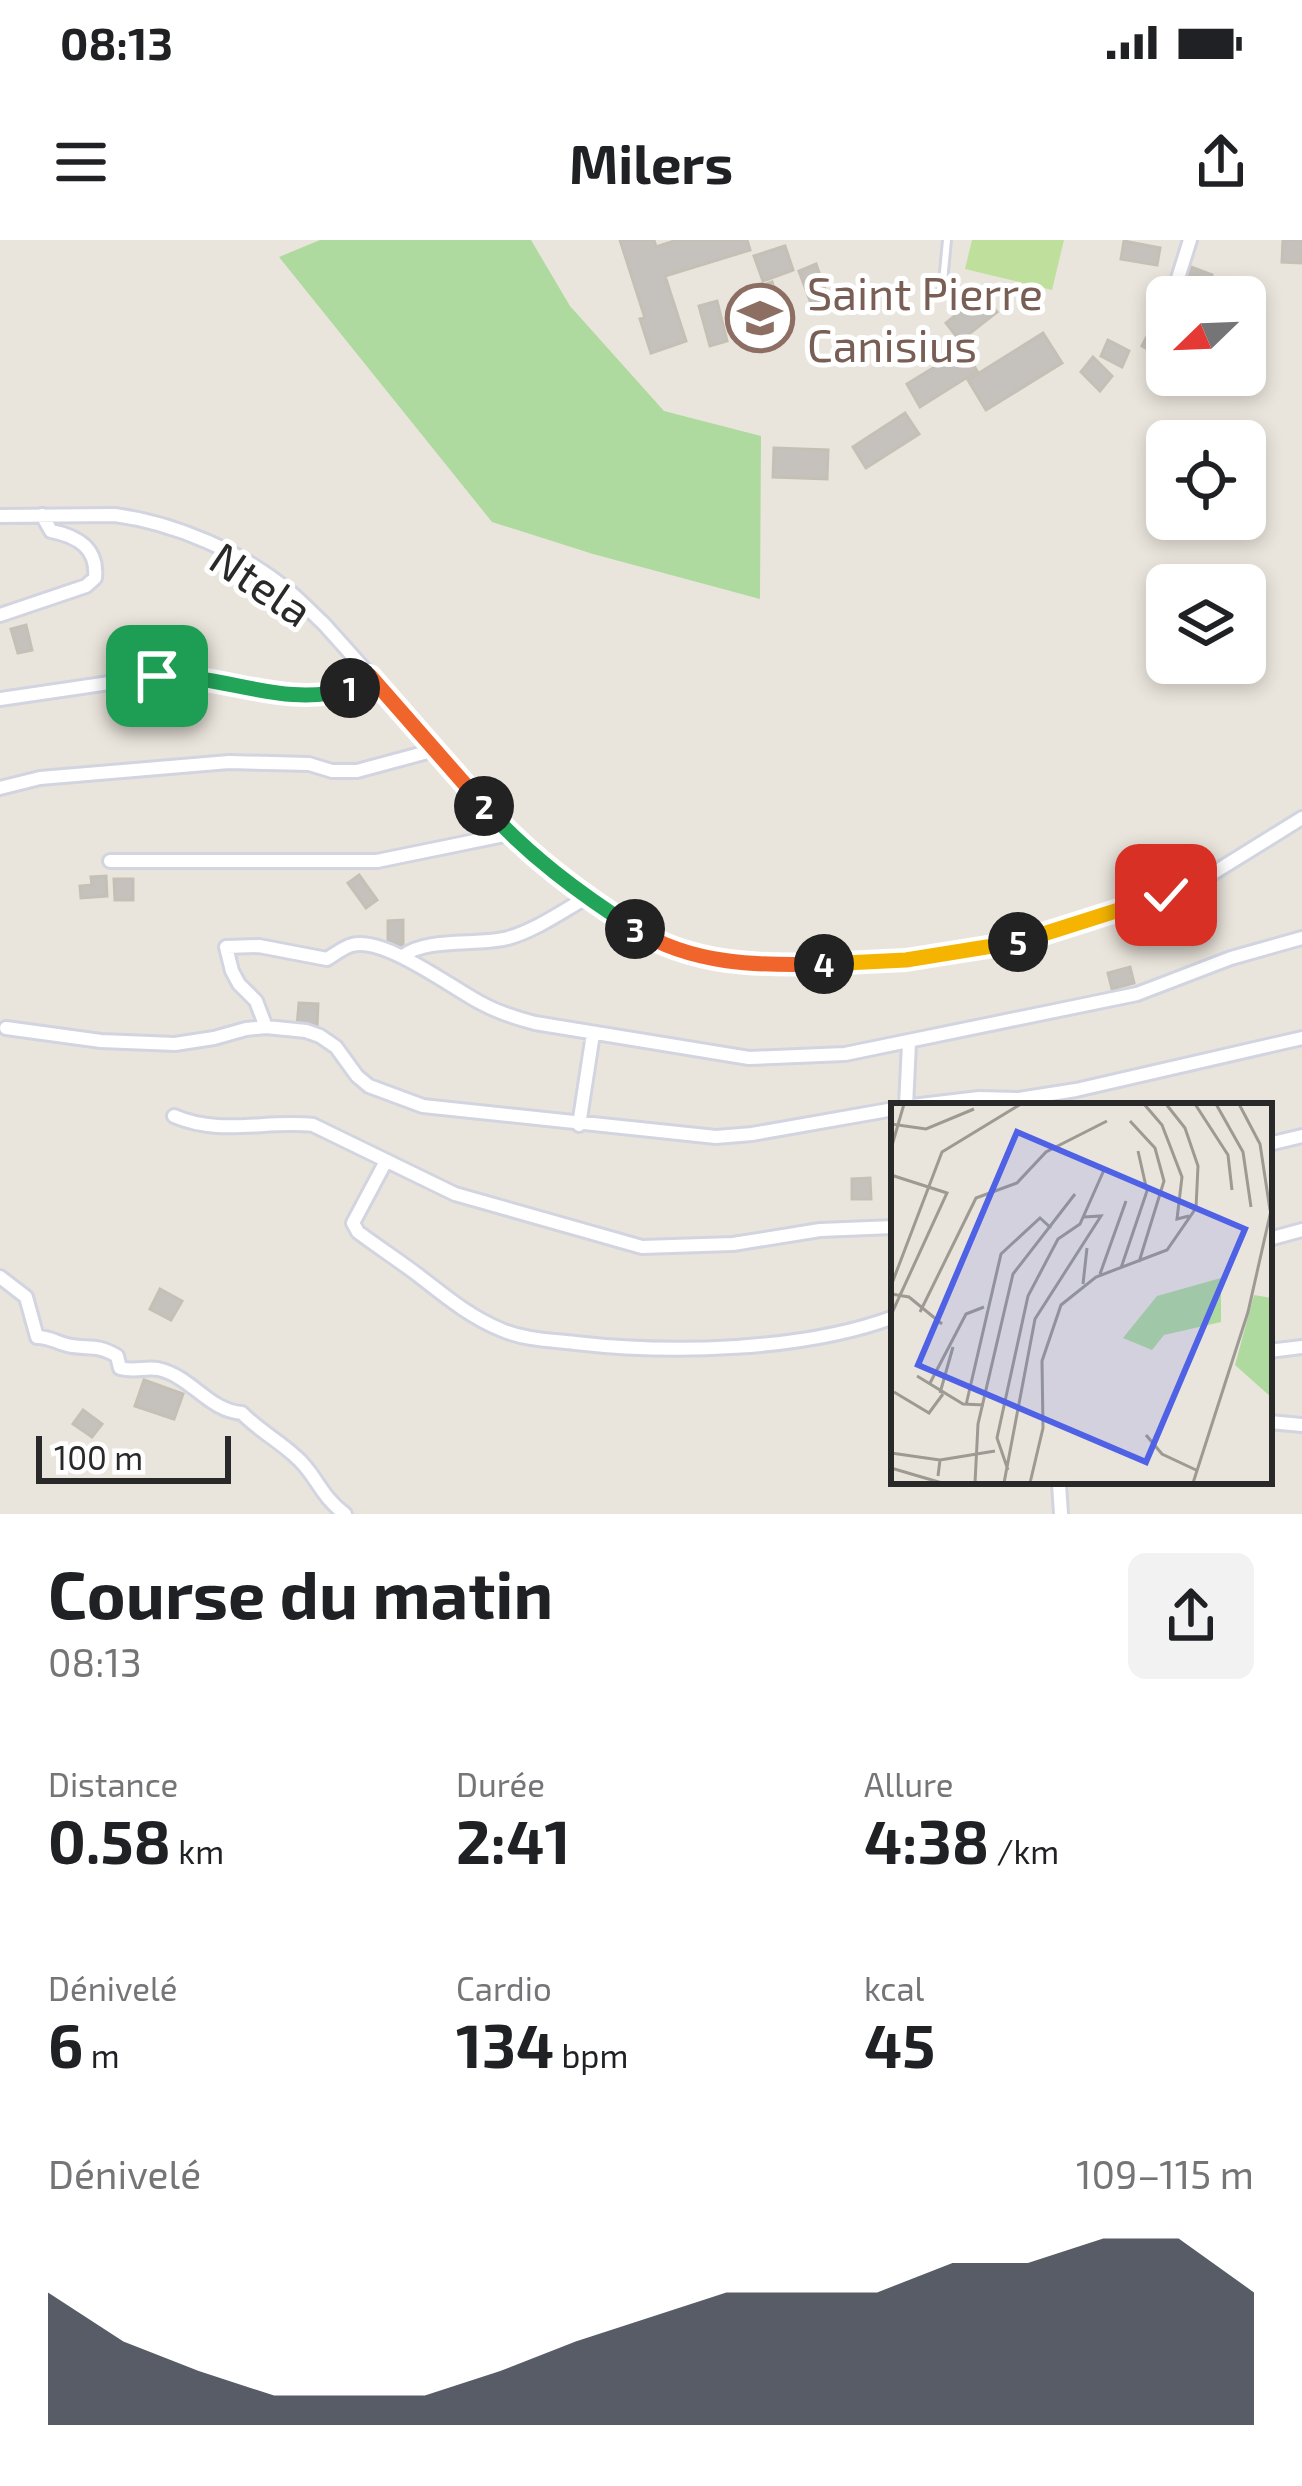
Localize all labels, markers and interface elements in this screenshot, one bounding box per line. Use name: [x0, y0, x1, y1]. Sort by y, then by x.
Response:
text: 08:13: [60, 15, 173, 69]
icon: menu: [48, 129, 114, 195]
icon: share: [1188, 129, 1254, 195]
text: Milers: [569, 130, 733, 195]
place label: Saint Pierre Canisius: [807, 265, 1043, 371]
north arrow: [1146, 276, 1266, 396]
map controls: [1146, 276, 1266, 684]
school or university icon: Saint Pierre Canisius: [725, 283, 795, 353]
button: locate: [1146, 420, 1266, 540]
street label: Ntela: [201, 530, 323, 636]
button: layers: [1146, 564, 1266, 684]
pin: [106, 625, 208, 727]
icon: arrive: [124, 643, 190, 709]
pin: 1: [320, 658, 380, 718]
text: 1: [343, 668, 357, 708]
pin: 2: [454, 776, 514, 836]
text: 2: [474, 786, 494, 826]
pin: [1115, 844, 1217, 946]
icon: check: [1133, 862, 1199, 928]
pin: 3: [605, 899, 665, 959]
text: 3: [626, 909, 644, 949]
pin: 5: [988, 912, 1048, 972]
text: 5: [1009, 922, 1027, 962]
pin: 4: [794, 934, 854, 994]
text: 4: [813, 944, 835, 984]
inset map: [891, 1103, 1272, 1484]
scale bar: [36, 1430, 231, 1483]
text: 100 m: [54, 1437, 143, 1477]
text: Course du matin: [48, 1553, 553, 1632]
button: share: [1128, 1553, 1254, 1679]
text: 08:13: [48, 1638, 142, 1685]
text: Distance: [48, 1764, 178, 1804]
text: Durée: [456, 1764, 545, 1804]
text: Allure: [864, 1764, 953, 1804]
text: 0.58: [48, 1804, 171, 1876]
text: 2:41: [456, 1804, 570, 1876]
text: 4:38: [864, 1804, 989, 1876]
text: km: [171, 1831, 224, 1871]
text: /km: [989, 1831, 1059, 1871]
text: Dénivelé: [48, 1968, 178, 2008]
text: Cardio: [456, 1968, 552, 2008]
text: kcal: [864, 1968, 924, 2008]
text: 6: [48, 2008, 83, 2080]
text: 134: [456, 2008, 554, 2080]
text: 45: [864, 2008, 935, 2080]
text: m: [83, 2035, 120, 2075]
text: bpm: [554, 2035, 628, 2075]
text: Dénivelé: [48, 2150, 201, 2197]
text: 109–115 m: [1076, 2150, 1254, 2197]

